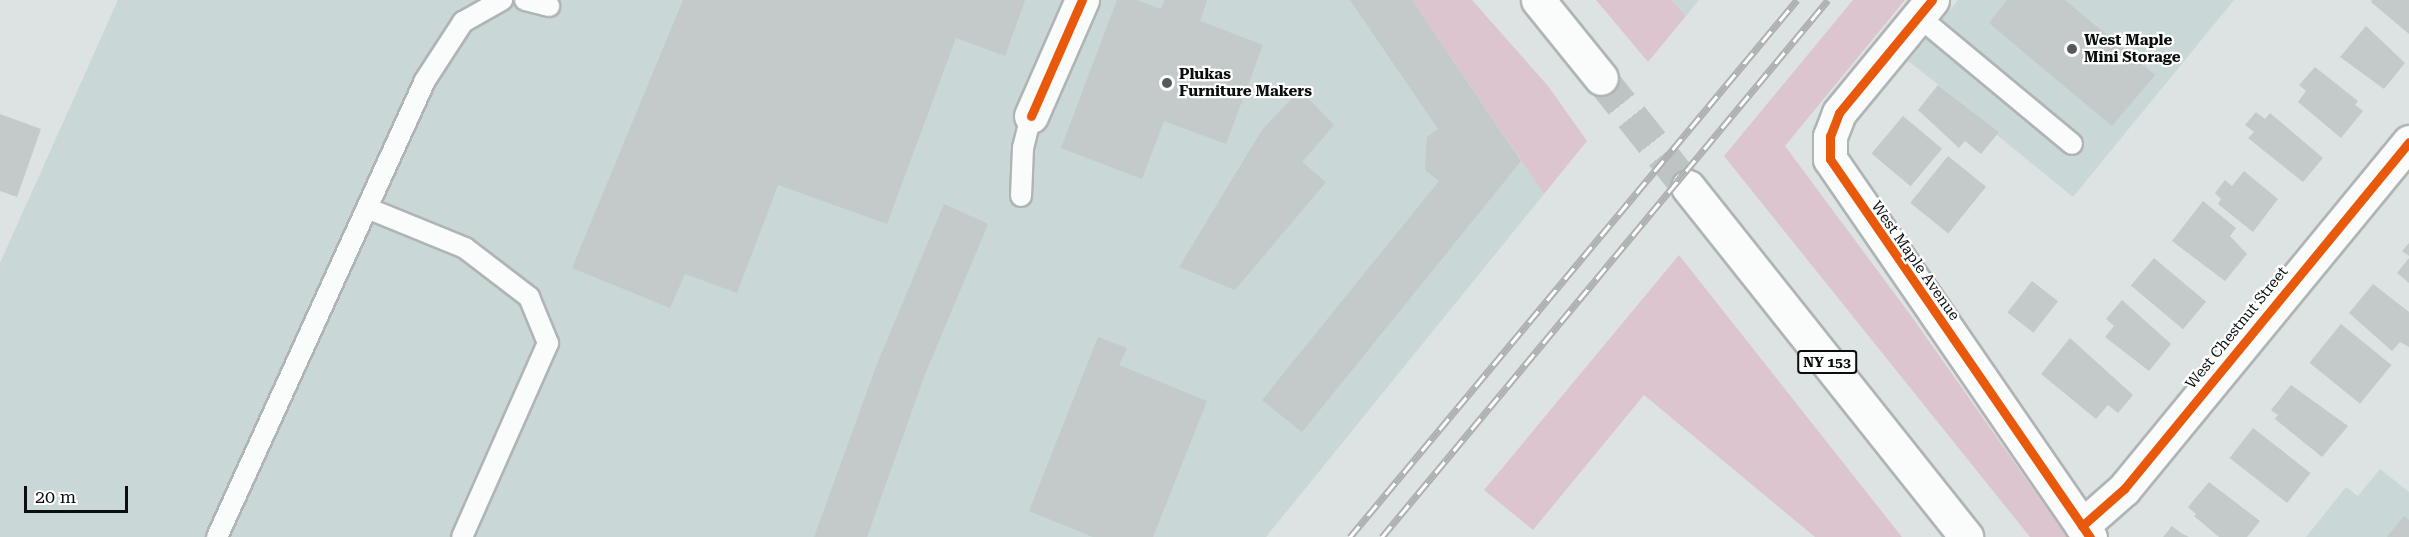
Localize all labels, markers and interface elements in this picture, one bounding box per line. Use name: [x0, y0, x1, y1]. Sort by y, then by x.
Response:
place label: West Maple Mini Storage: [2084, 31, 2181, 66]
marker: West Maple Mini Storage: [2065, 42, 2079, 56]
place label: Plukas Furniture Makers: [1179, 65, 1312, 100]
marker: Plukas Furniture Makers: [1160, 76, 1174, 90]
street label: West Maple Avenue: [1867, 198, 1963, 324]
street label: West Chestnut Street: [2182, 263, 2292, 393]
road number: NY 153: [1797, 351, 1857, 373]
scale bar: [27, 474, 130, 512]
text: 20 m: [35, 486, 76, 507]

